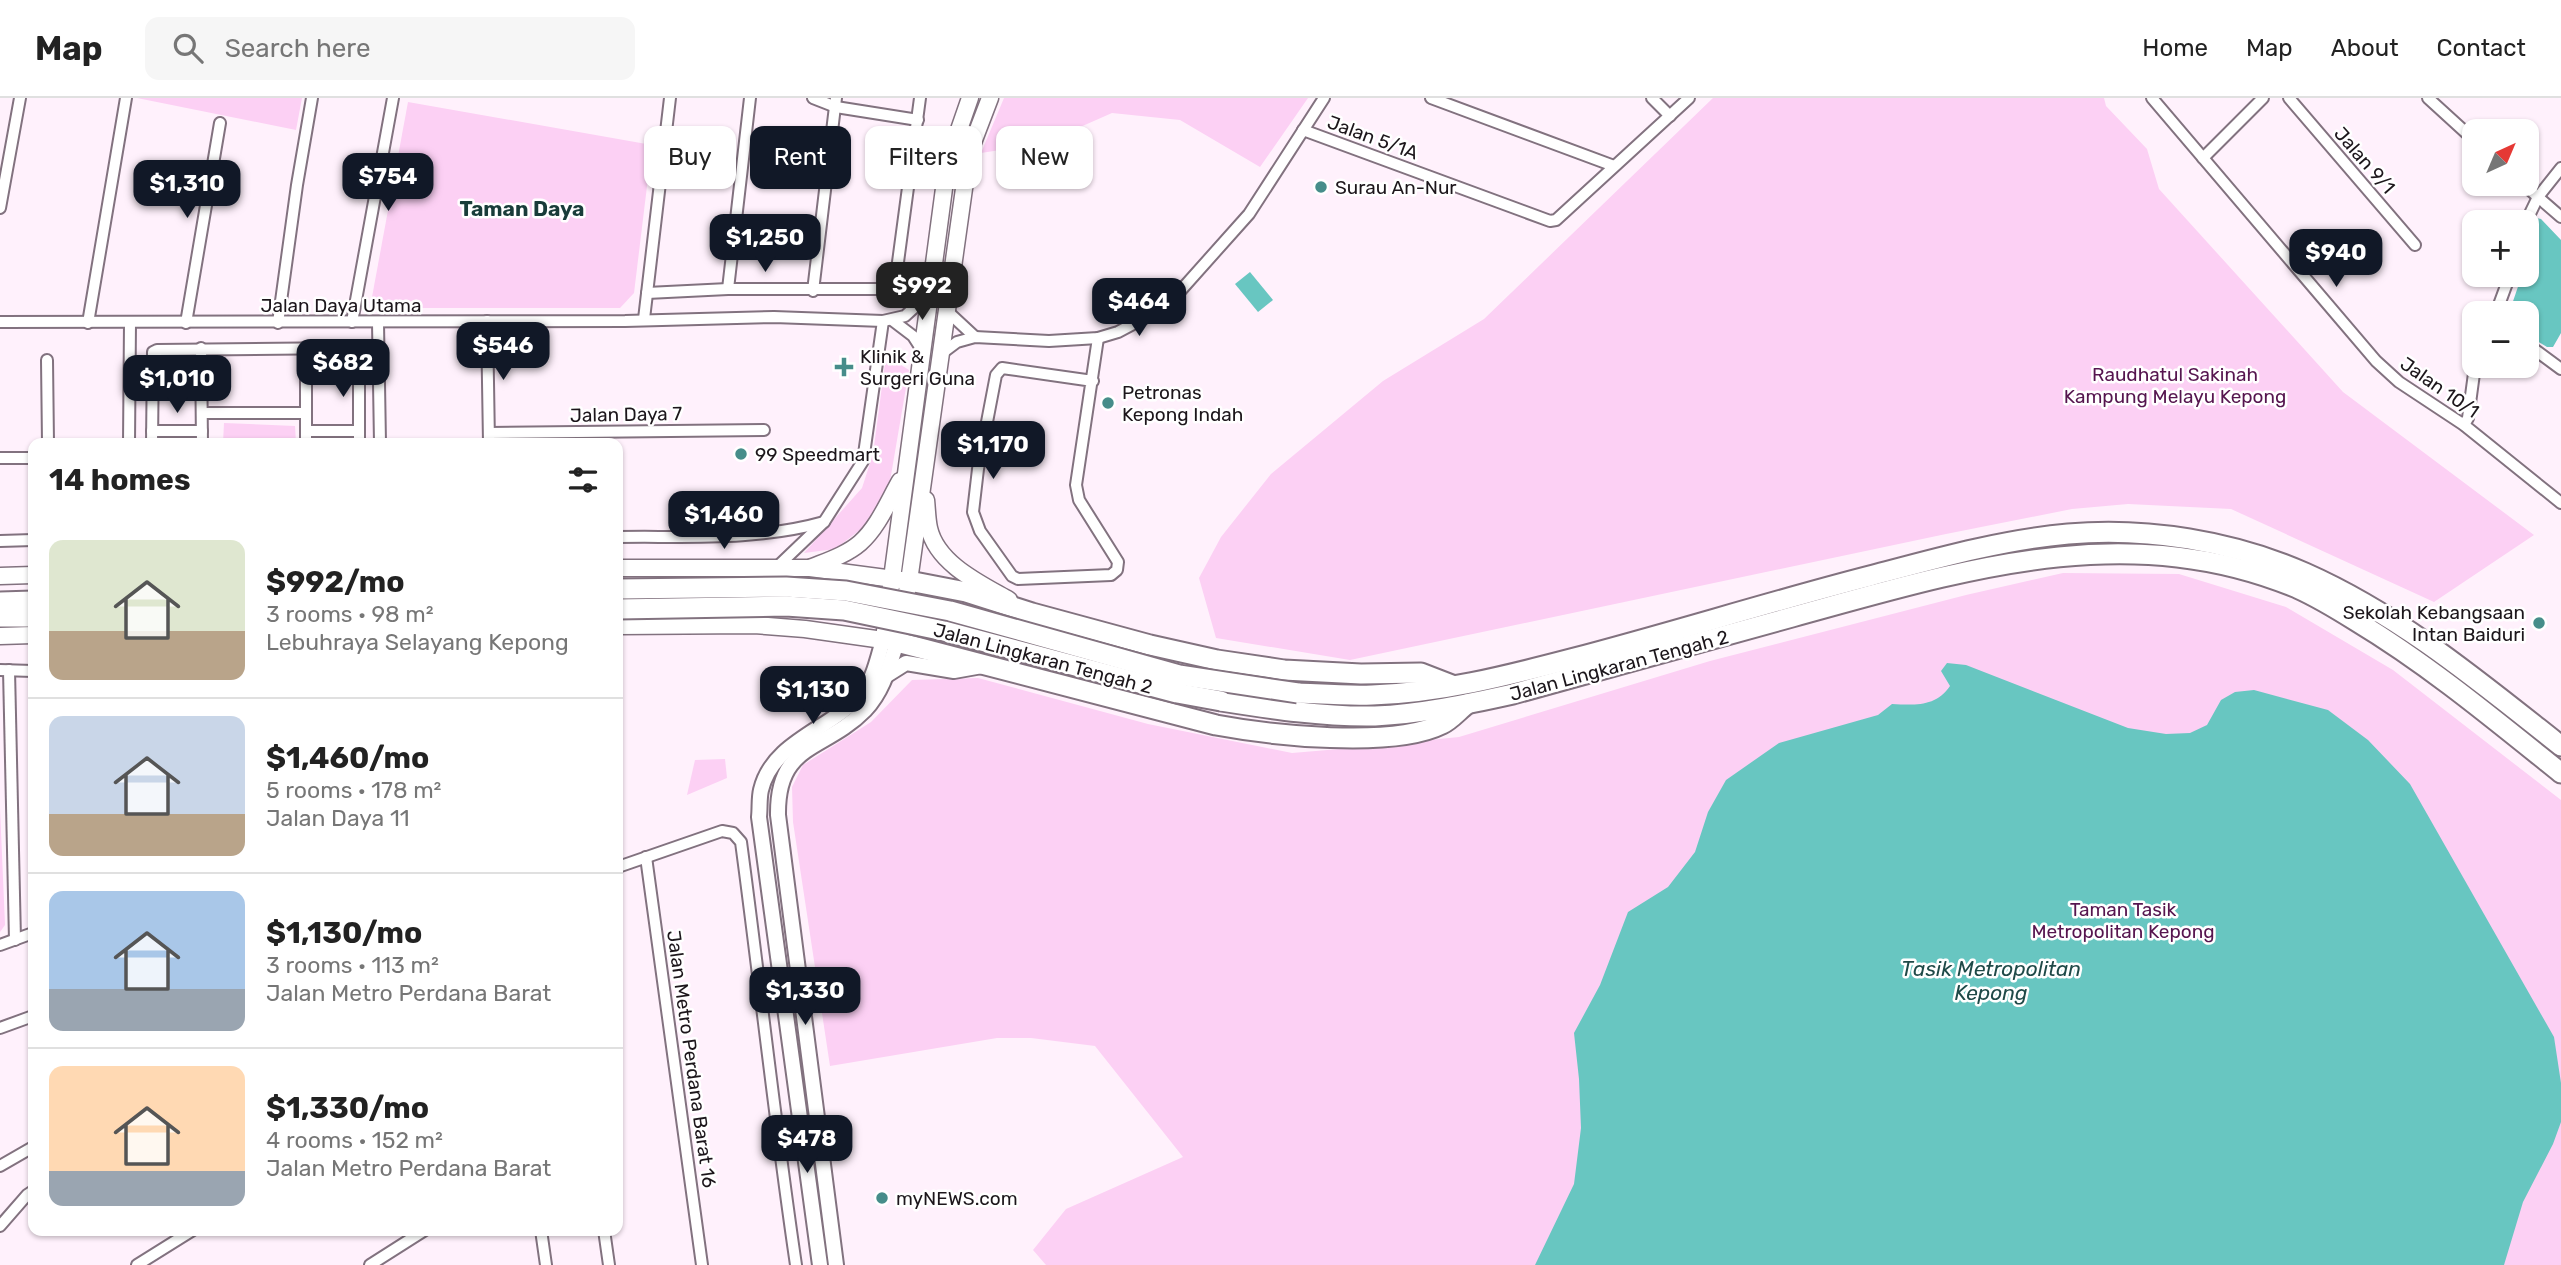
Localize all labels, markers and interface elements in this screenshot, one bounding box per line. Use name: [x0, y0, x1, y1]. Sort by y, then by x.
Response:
search box: [145, 17, 635, 80]
text: Map: [35, 29, 103, 68]
icon: search: [169, 29, 207, 67]
text: Search here: [225, 33, 370, 64]
text: Home: [2142, 34, 2208, 62]
text: Map: [2246, 34, 2293, 62]
text: About: [2331, 34, 2399, 62]
text: Contact: [2437, 34, 2526, 62]
street label: Jalan 5/1A: [1324, 110, 1422, 165]
north arrow: [2462, 119, 2539, 196]
map controls: [2462, 119, 2539, 378]
street label: Jalan 9/1: [2329, 122, 2400, 199]
chip: Buy: [644, 126, 736, 189]
chip: Rent: [750, 126, 851, 189]
chip: Filters: [865, 126, 982, 189]
chip: New: [996, 126, 1093, 189]
pin: $754: [347, 153, 429, 213]
pin: $1,310: [130, 160, 244, 220]
text: $754: [358, 162, 418, 190]
text: $1,310: [149, 169, 225, 197]
place label: Surau An-Nur: [1335, 176, 1457, 199]
marker: Surau An-Nur: [1313, 179, 1329, 195]
district label: Taman Daya: [460, 196, 584, 221]
button: +: [2462, 210, 2539, 287]
pin: $1,250: [708, 214, 822, 274]
text: $1,250: [726, 223, 804, 251]
pin: $940: [2295, 230, 2377, 289]
text: $940: [2305, 238, 2367, 266]
pin: $992: [881, 262, 963, 322]
text: $992: [892, 271, 952, 299]
pin: $464: [1098, 278, 1180, 338]
text: $464: [1108, 287, 1170, 315]
street label: Jalan Daya Utama: [261, 294, 421, 317]
button: −: [2462, 301, 2539, 378]
pin: $546: [462, 322, 544, 382]
text: $546: [473, 331, 533, 359]
pin: $682: [302, 340, 384, 399]
place label: Klinik & Surgeri Guna: [860, 345, 975, 390]
text: $682: [313, 348, 373, 376]
street label: Jalan 10/1: [2396, 352, 2483, 423]
pin: $1,010: [120, 356, 234, 415]
marker: Klinik & Surgeri Guna: [834, 357, 854, 377]
park label: Raudhatul Sakinah Kampung Melayu Kepong: [2064, 363, 2286, 408]
text: $1,010: [139, 364, 215, 392]
place label: Petronas Kepong Indah: [1122, 381, 1243, 426]
marker: Petronas Kepong Indah: [1100, 395, 1116, 411]
street label: Jalan Daya 7: [570, 402, 683, 427]
pin: $1,170: [936, 422, 1050, 481]
text: $1,170: [957, 430, 1029, 458]
place label: 99 Speedmart: [755, 443, 881, 466]
marker: 99 Speedmart: [733, 446, 749, 462]
icon: filters: [564, 461, 602, 499]
text: 14 homes: [49, 462, 191, 498]
pin: $1,460: [667, 491, 781, 551]
text: $1,460: [684, 500, 764, 528]
text: $992/mo: [266, 564, 405, 600]
icon: home: [105, 568, 189, 652]
text: 3 rooms · 98 m²: [266, 600, 434, 628]
place label: Sekolah Kebangsaan Intan Baiduri: [2343, 601, 2525, 646]
marker: Sekolah Kebangsaan Intan Baiduri: [2531, 615, 2547, 631]
street label: Jalan Lingkaran Tengah 2: [931, 618, 1155, 699]
street label: Jalan Lingkaran Tengah 2: [1507, 625, 1731, 706]
text: Lebuhraya Selayang Kepong: [266, 628, 569, 656]
pin: $1,130: [756, 666, 870, 726]
text: $1,130: [776, 675, 850, 703]
text: $1,460/mo: [266, 740, 429, 776]
icon: home: [105, 744, 189, 828]
text: 5 rooms · 178 m²: [266, 776, 441, 804]
text: Jalan Daya 11: [266, 804, 410, 832]
park label: Taman Tasik Metropolitan Kepong: [2031, 898, 2215, 943]
text: $1,130/mo: [266, 915, 422, 951]
icon: home: [105, 919, 189, 1003]
street label: Jalan Metro Perdana Barat 16: [662, 929, 721, 1189]
text: 3 rooms · 113 m²: [266, 951, 439, 979]
water label: Tasik Metropolitan Kepong: [1901, 956, 2081, 1005]
pin: $1,330: [748, 968, 862, 1027]
text: $1,330: [765, 976, 845, 1004]
text: Jalan Metro Perdana Barat: [266, 979, 551, 1007]
text: $1,330/mo: [266, 1090, 429, 1126]
icon: home: [105, 1094, 189, 1178]
pin: $478: [766, 1116, 848, 1175]
text: $478: [777, 1124, 837, 1152]
text: 4 rooms · 152 m²: [266, 1126, 443, 1154]
text: Jalan Metro Perdana Barat: [266, 1154, 551, 1182]
place label: myNEWS.com: [896, 1187, 1018, 1210]
marker: myNEWS.com: [874, 1190, 890, 1206]

